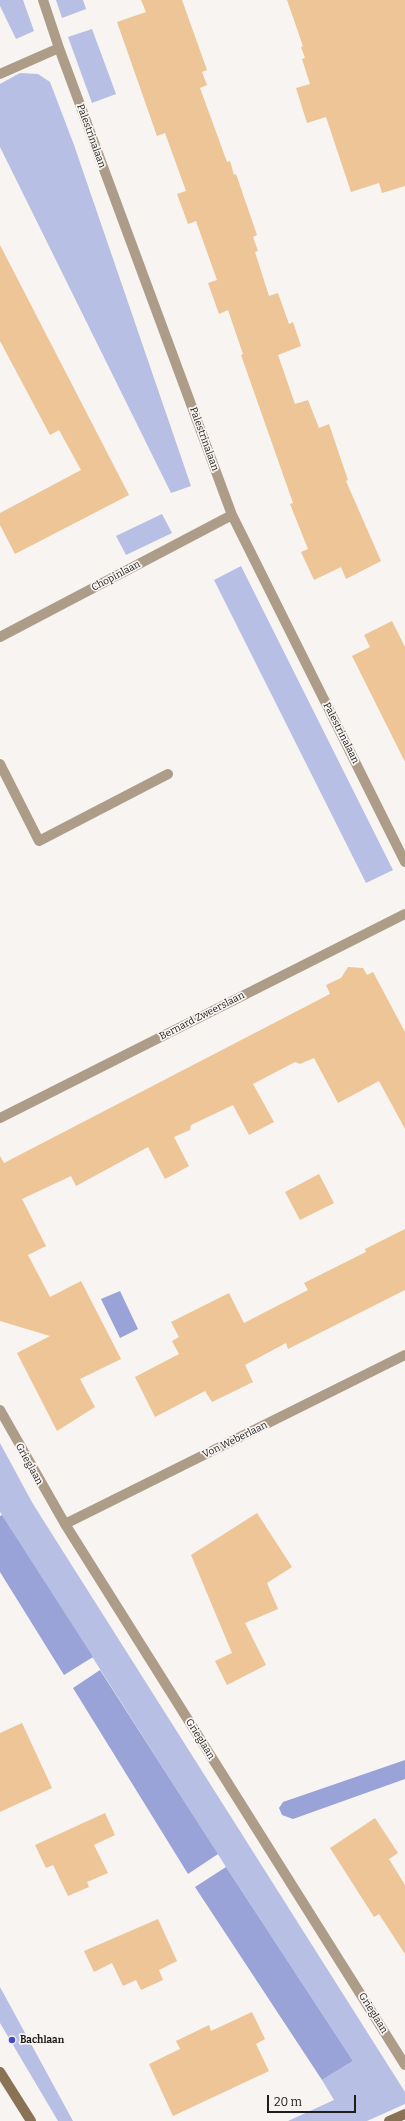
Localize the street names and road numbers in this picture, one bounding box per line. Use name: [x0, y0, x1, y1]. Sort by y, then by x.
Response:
street label: Palestrinalaan: [74, 102, 108, 170]
street label: Palestrinalaan: [187, 405, 221, 473]
street label: Chopinlaan: [90, 558, 142, 594]
street label: Palestrinalaan: [320, 700, 362, 766]
street label: Bernard Zweerslaan: [158, 989, 246, 1043]
street label: Von Weberlaan: [201, 1419, 269, 1461]
street label: Grieglaan: [13, 1441, 45, 1487]
street label: Grieglaan: [183, 1716, 217, 1762]
street label: Grieglaan: [356, 1990, 390, 2036]

